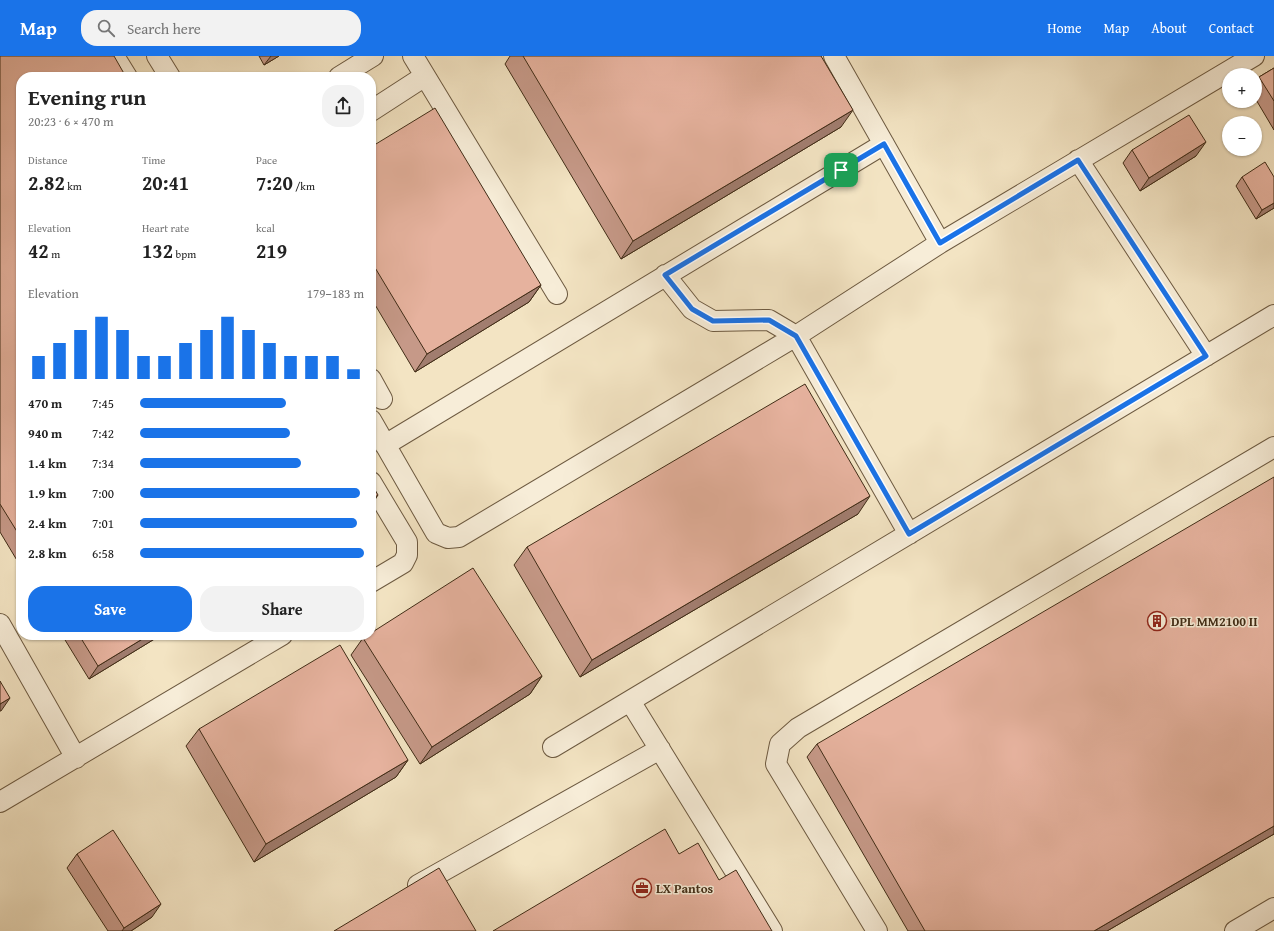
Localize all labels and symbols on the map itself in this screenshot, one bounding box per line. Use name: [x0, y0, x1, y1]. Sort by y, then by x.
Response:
pin: [824, 153, 858, 187]
building icon: DPL MM2100 II: [1146, 610, 1168, 632]
place label: DPL MM2100 II: [1171, 612, 1258, 631]
office icon: LX Pantos: [631, 877, 653, 899]
place label: LX Pantos: [656, 879, 714, 898]

